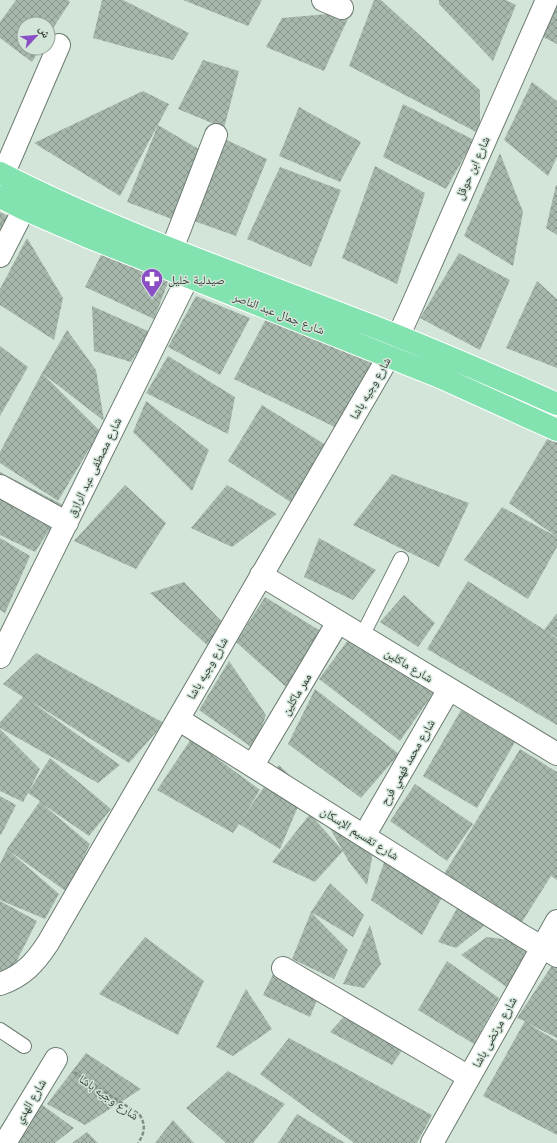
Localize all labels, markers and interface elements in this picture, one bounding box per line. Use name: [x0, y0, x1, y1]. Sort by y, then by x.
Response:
north arrow: [16, 16, 56, 56]
text: ش: [35, 23, 55, 41]
street label: شارع ابن حوقل: [450, 133, 494, 202]
pharmacy icon: صيدلية خليل: [139, 266, 165, 299]
place label: صيدلية خليل: [168, 271, 225, 288]
street label: شارع جمال عبد الناصر: [230, 287, 327, 338]
street label: شارع وجيه باشا: [345, 354, 395, 422]
street label: شارع مصطفى عبد الرازق: [63, 414, 125, 519]
street label: شارع وجيه باشا: [182, 634, 232, 702]
street label: شارع ماكلين: [382, 644, 437, 686]
street label: ممر ماكلين: [277, 670, 315, 718]
street label: شارع محمد فهمي فرح: [375, 716, 440, 809]
street label: شارع تقسيم الإسكان: [318, 802, 402, 864]
street label: شارع مرتضى باشا: [468, 993, 521, 1070]
street label: شارع وجيه باشا: [76, 1070, 142, 1124]
street label: شارع الهدي: [10, 1075, 52, 1127]

